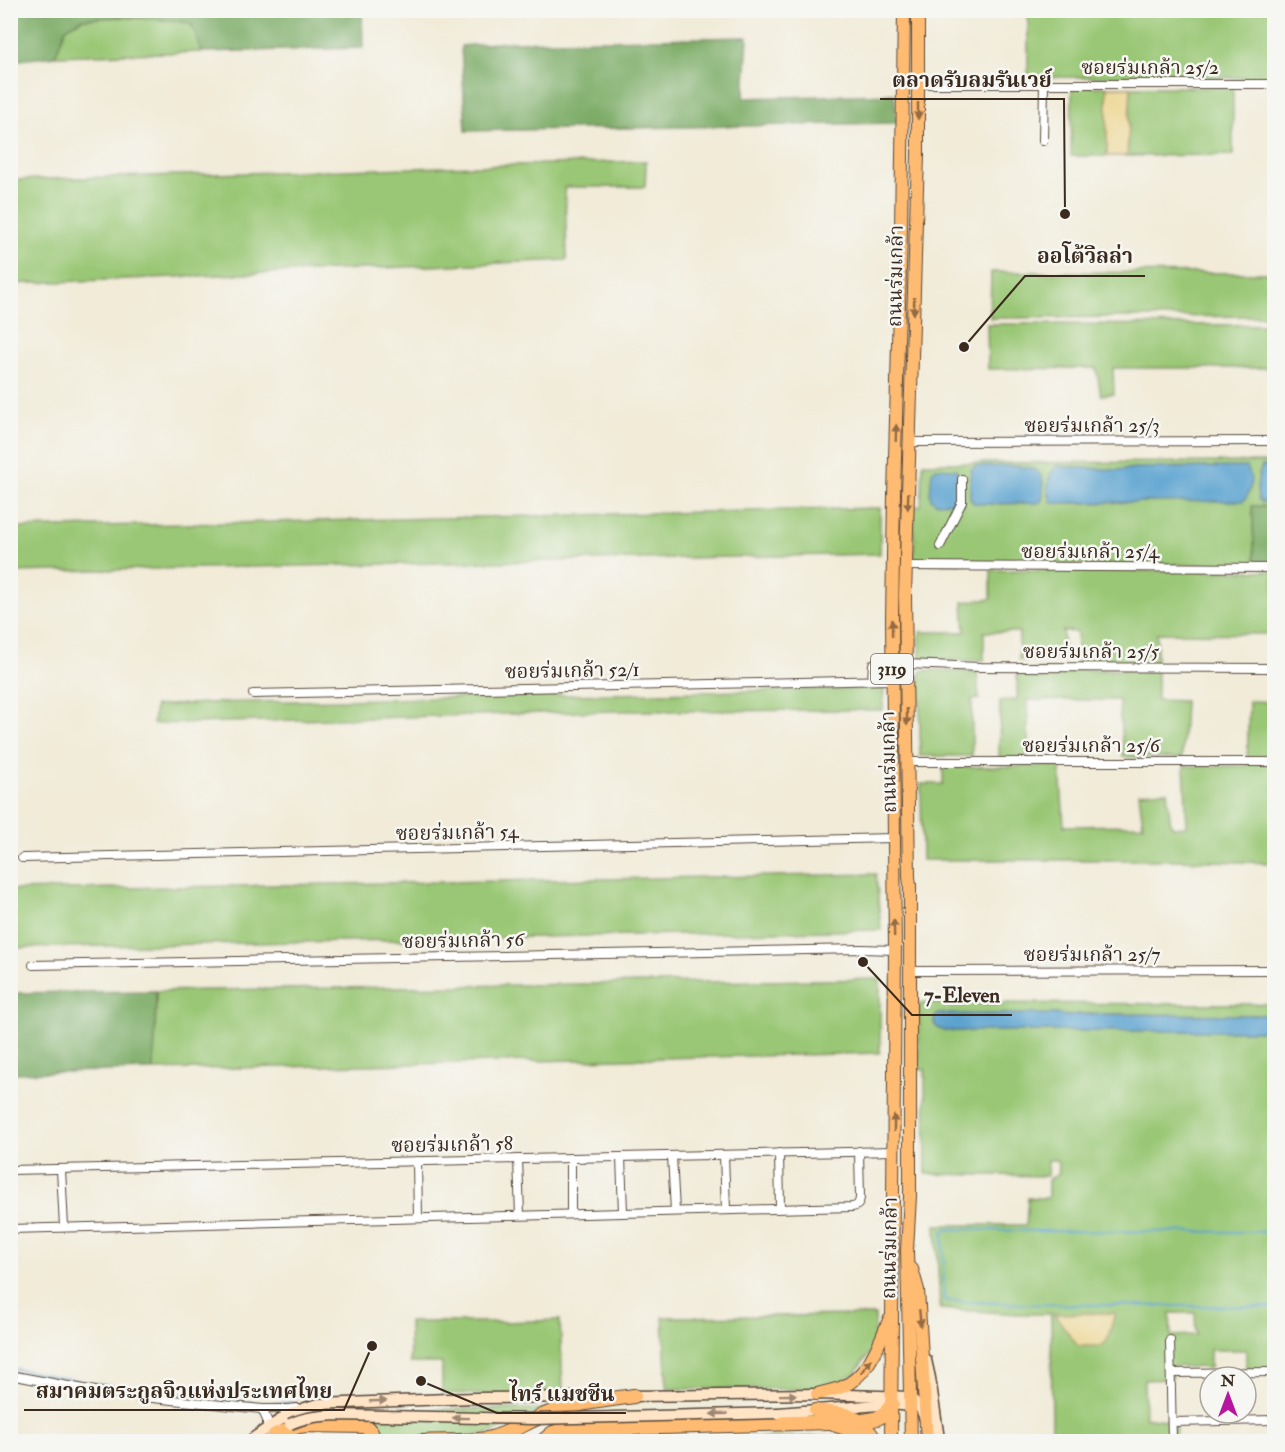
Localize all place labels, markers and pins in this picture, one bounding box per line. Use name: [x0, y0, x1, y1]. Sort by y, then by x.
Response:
callout: ตลาดรับลมรันเวย์: [880, 60, 1064, 99]
callout: ออโต้วิลล่า: [1025, 237, 1145, 276]
callout: 7-Eleven: [912, 976, 1012, 1015]
callout: สมาคมตระกูลจิวแห่งประเทศไทย: [24, 1371, 344, 1410]
callout: ไทร์ แมชชีน: [497, 1374, 626, 1413]

